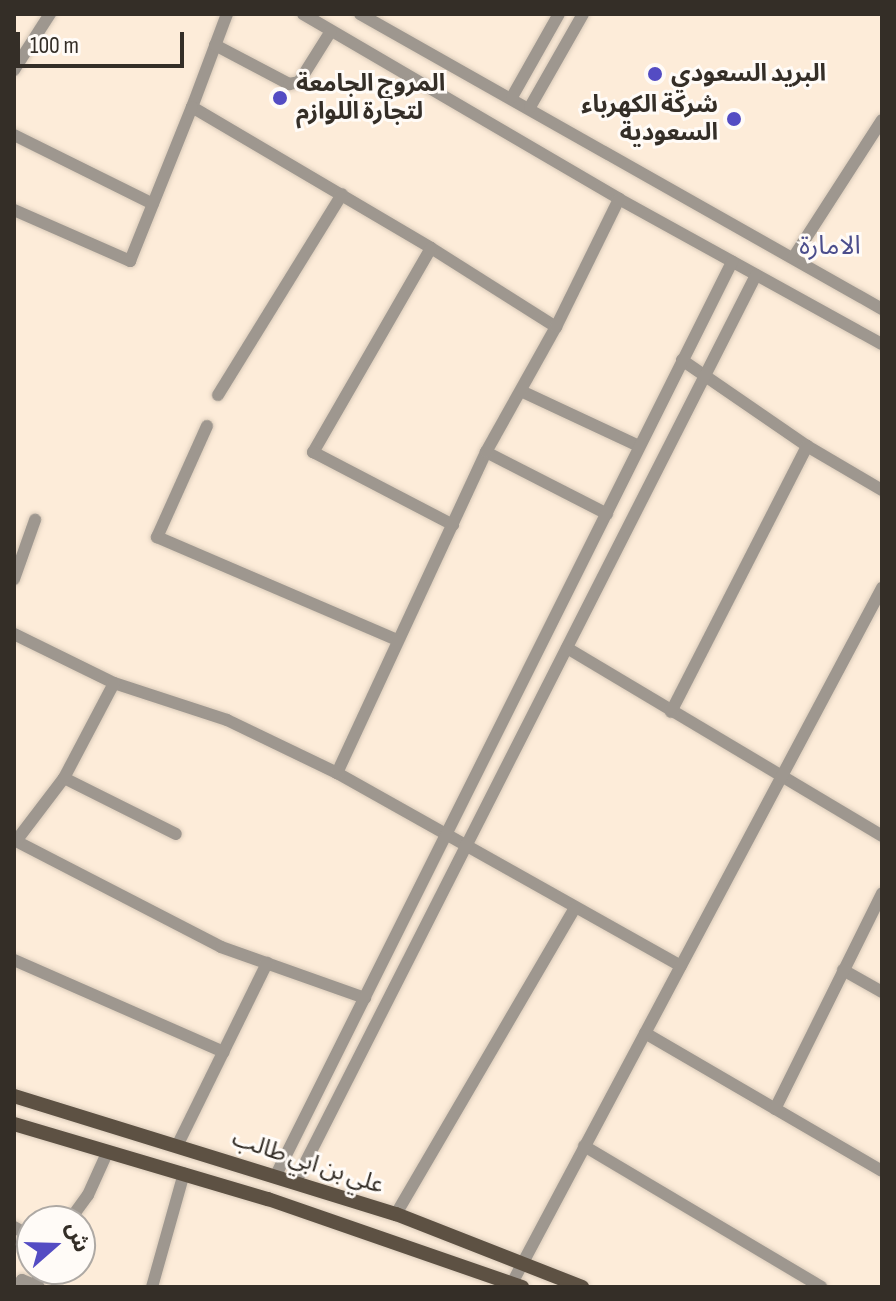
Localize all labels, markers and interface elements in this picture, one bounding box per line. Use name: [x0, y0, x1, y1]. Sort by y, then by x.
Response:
scale bar: [20, 16, 188, 66]
text: 100 m: [30, 31, 79, 60]
place label: البريد السعودي: [671, 60, 826, 88]
marker: البريد السعودي: [646, 65, 664, 83]
place label: المروج الجامعة لتجارة اللوازم: [296, 70, 445, 126]
marker: المروج الجامعة لتجارة اللوازم: [271, 89, 289, 107]
place label: شركة الكهرباء السعودية: [581, 91, 718, 147]
marker: شركة الكهرباء السعودية: [725, 110, 743, 128]
district label: الامارة: [799, 231, 861, 263]
street label: علي بن ابي طالب: [228, 1124, 388, 1200]
north arrow: [16, 1205, 96, 1285]
text: ش: [59, 1219, 95, 1256]

